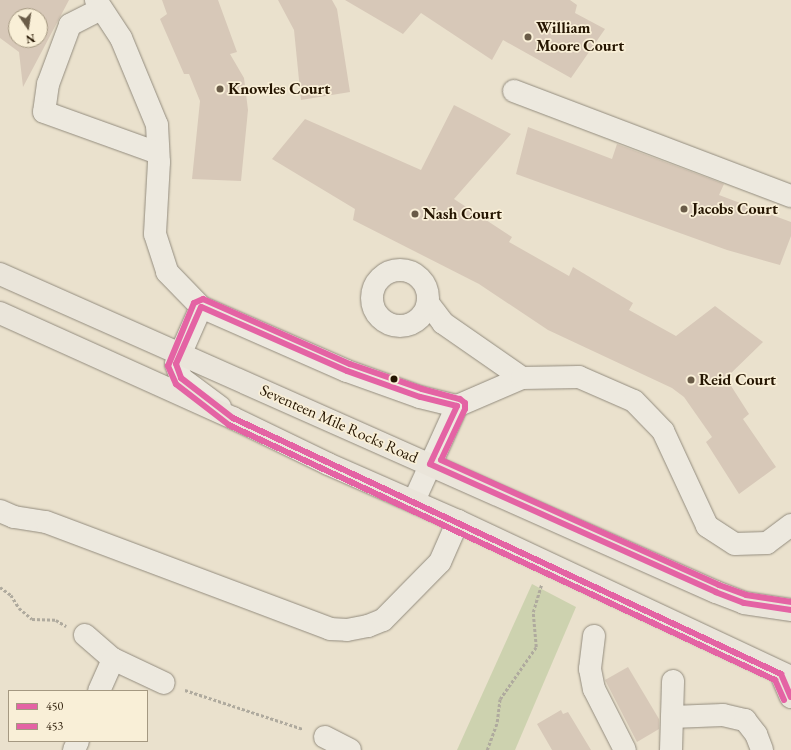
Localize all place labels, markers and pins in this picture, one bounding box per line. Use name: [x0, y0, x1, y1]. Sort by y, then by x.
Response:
place label: William Moore Court: [536, 18, 624, 56]
marker: William Moore Court: [523, 32, 533, 42]
place label: Knowles Court: [228, 79, 330, 99]
marker: Knowles Court: [215, 84, 225, 94]
place label: Jacobs Court: [692, 199, 778, 219]
place label: Nash Court: [423, 204, 502, 224]
marker: Jacobs Court: [679, 204, 689, 214]
marker: Nash Court: [410, 209, 420, 219]
place label: Reid Court: [699, 370, 776, 390]
unlabelled marker: [389, 374, 399, 384]
marker: Reid Court: [686, 375, 696, 385]

